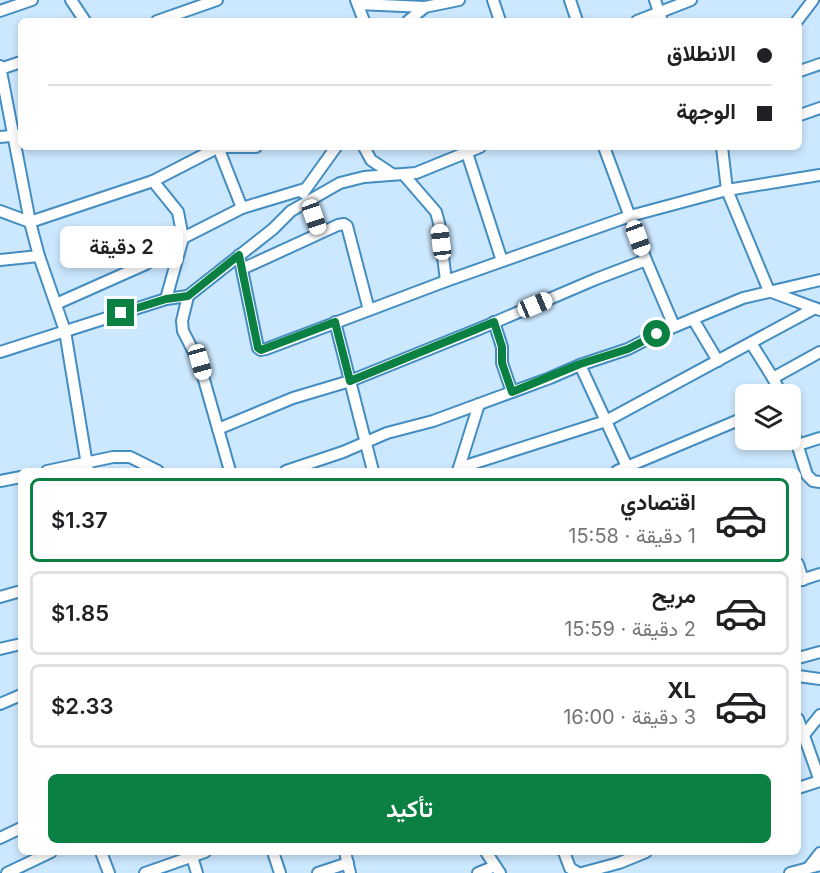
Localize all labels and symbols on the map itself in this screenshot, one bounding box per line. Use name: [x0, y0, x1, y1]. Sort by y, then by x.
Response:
car: [300, 197, 328, 237]
car: [623, 218, 653, 258]
car: [430, 223, 452, 261]
callout: 2 دقيقة: [60, 226, 182, 268]
car: [515, 290, 555, 320]
route end: [107, 299, 134, 326]
route start: [643, 320, 670, 347]
car: [186, 342, 214, 382]

